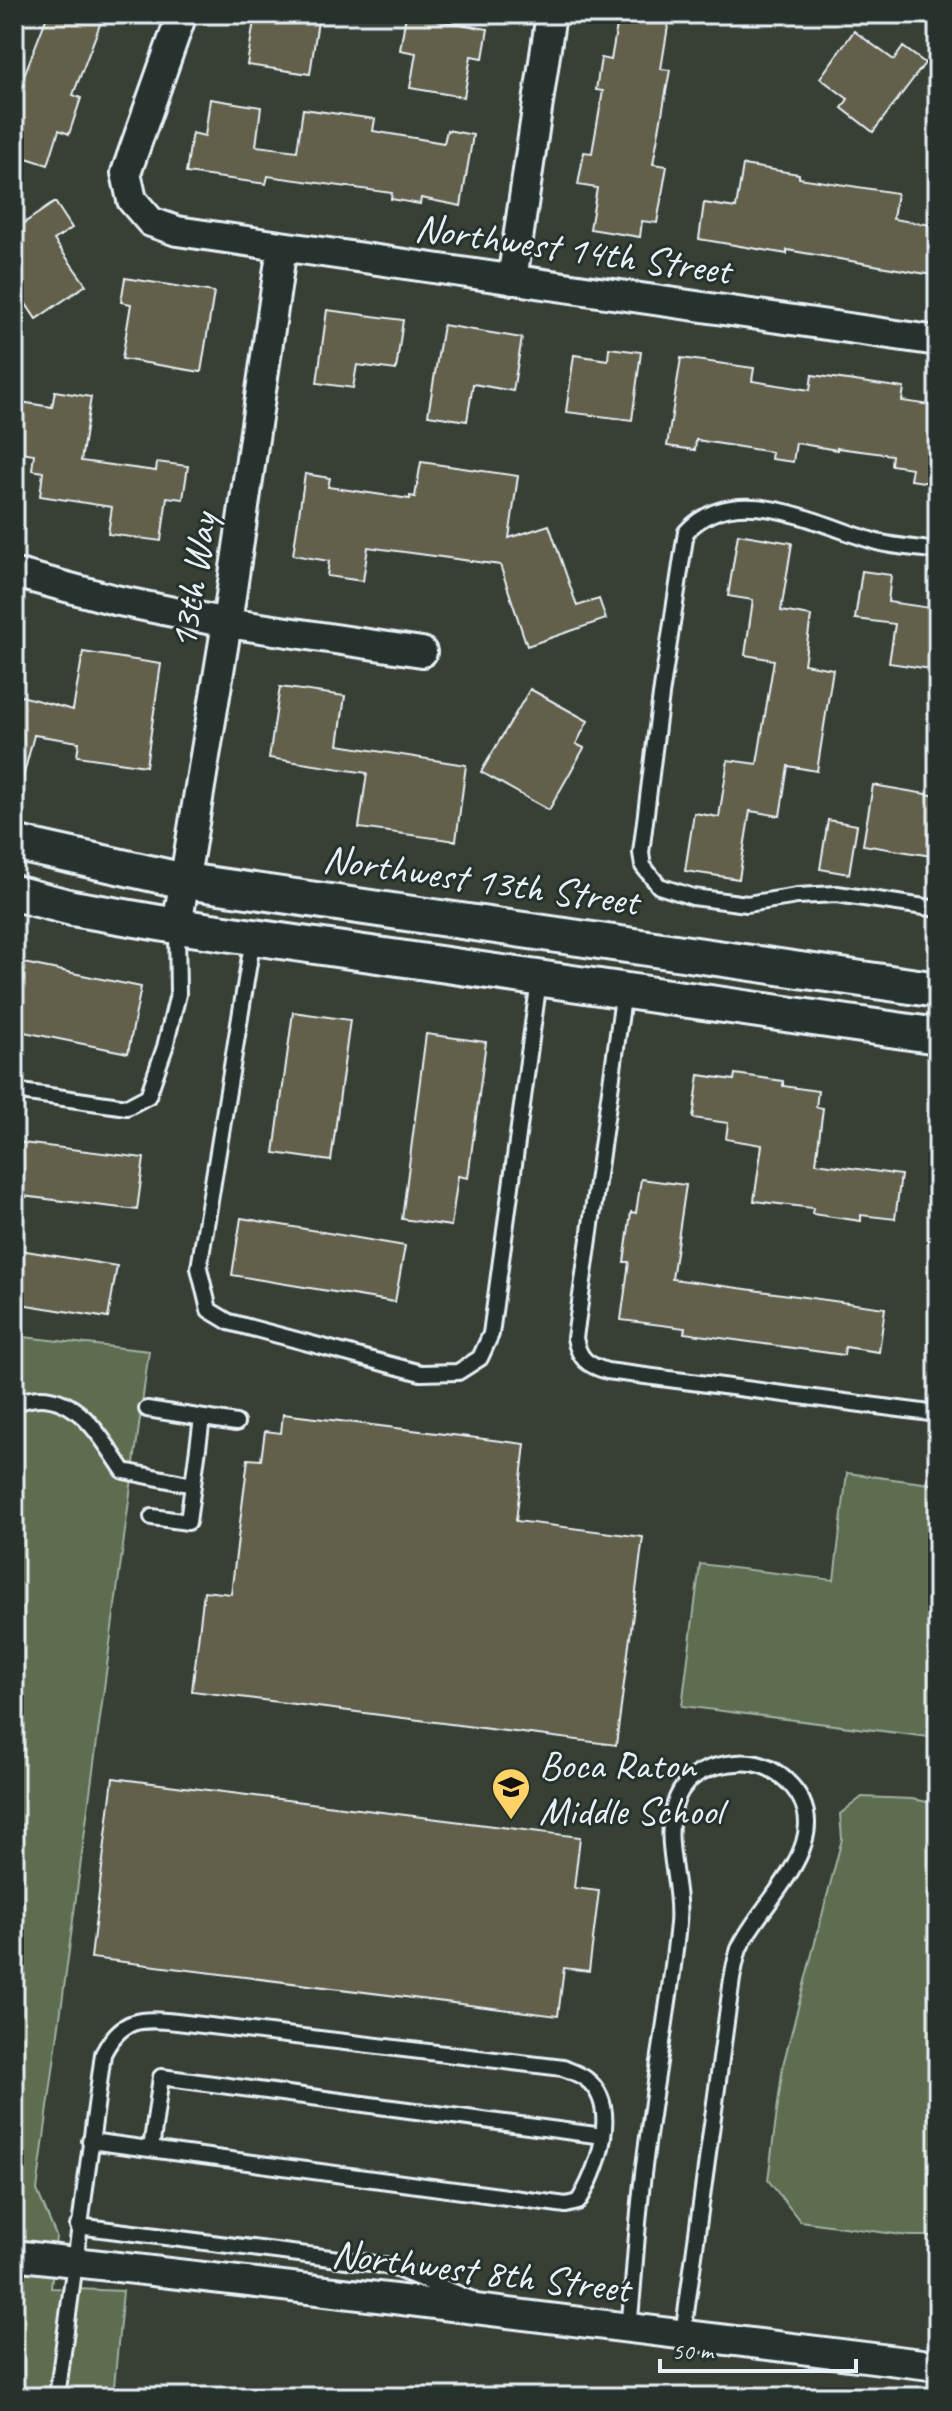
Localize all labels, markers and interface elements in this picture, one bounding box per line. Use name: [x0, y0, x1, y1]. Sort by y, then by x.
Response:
street label: Northwest 14th Street: [412, 202, 737, 296]
street label: 13th Way: [158, 506, 229, 653]
street label: Northwest 13th Street: [320, 833, 645, 927]
place label: Boca Raton Middle School: [539, 1740, 729, 1836]
school or university icon: Boca Raton Middle School: [490, 1766, 532, 1821]
street label: Northwest 8th Street: [329, 2228, 636, 2315]
scale bar: [660, 2323, 856, 2373]
text: 50 m: [672, 2336, 715, 2366]

